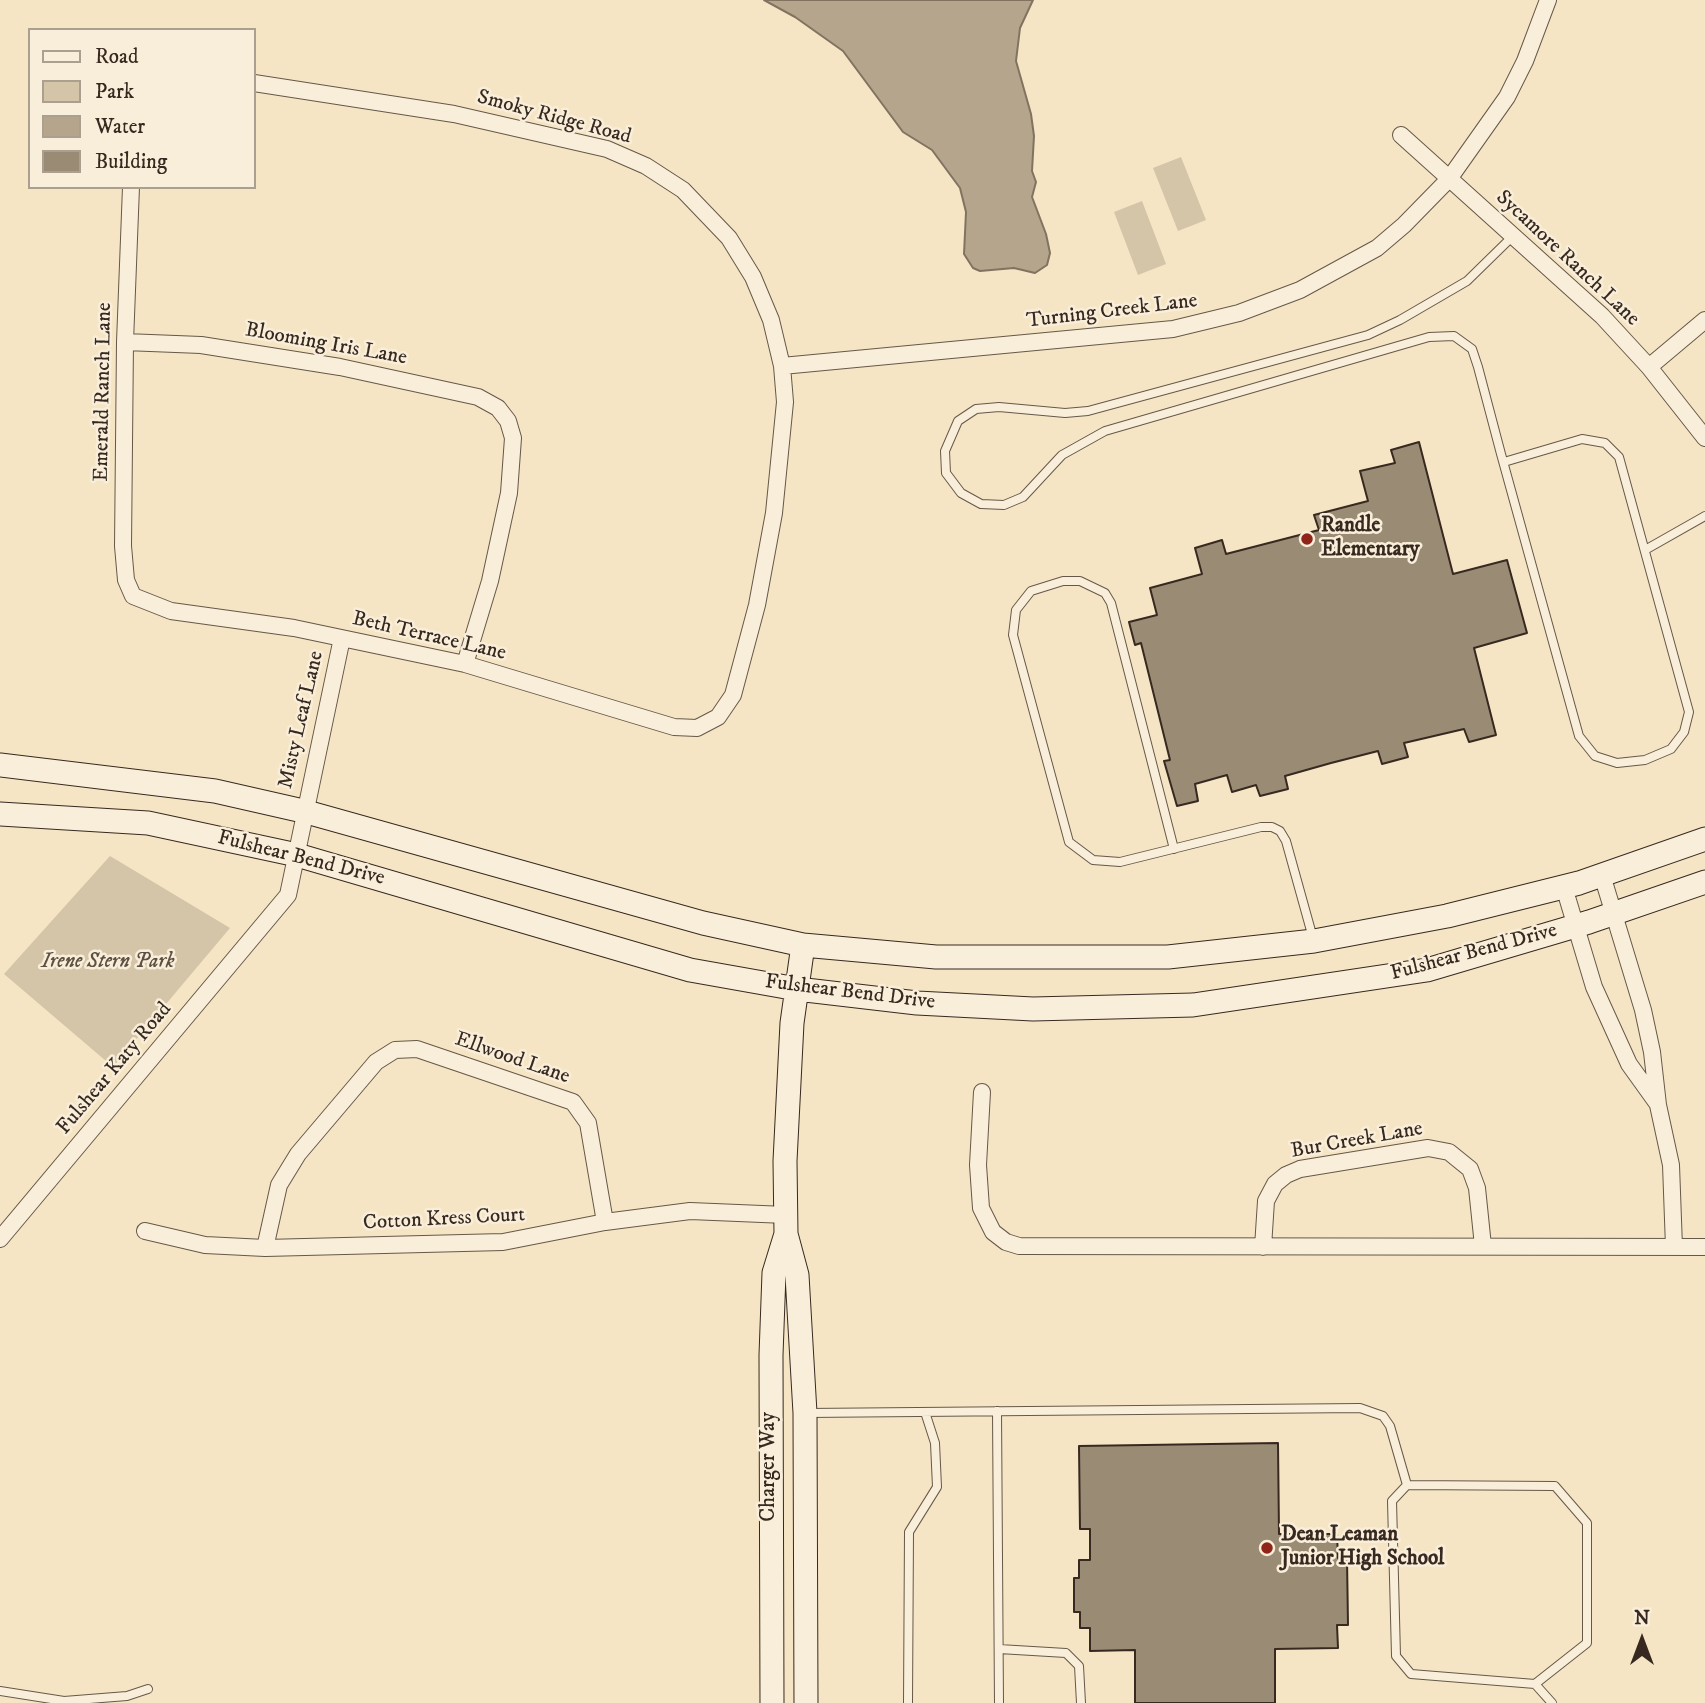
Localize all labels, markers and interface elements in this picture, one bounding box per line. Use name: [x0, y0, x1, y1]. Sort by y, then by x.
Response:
legend: [28, 28, 256, 189]
text: Road: [95, 44, 139, 70]
text: Park: [95, 79, 134, 105]
street label: Smoky Ridge Road: [474, 85, 634, 151]
text: Water: [95, 114, 145, 140]
text: Building: [95, 149, 167, 175]
street label: Sycamore Ranch Lane: [1490, 186, 1644, 332]
street label: Turning Creek Lane: [1025, 289, 1199, 335]
street label: Emerald Ranch Lane: [90, 302, 118, 482]
street label: Blooming Iris Lane: [243, 318, 409, 372]
place label: Randle Elementary: [1321, 514, 1419, 564]
marker: Randle Elementary: [1299, 531, 1315, 547]
street label: Beth Terrace Lane: [350, 607, 508, 667]
street label: Misty Leaf Lane: [274, 649, 330, 791]
street label: Fulshear Bend Drive: [215, 826, 387, 892]
street label: Fulshear Bend Drive: [1388, 919, 1560, 987]
park label: Irene Stern Park: [42, 950, 174, 976]
street label: Fulshear Bend Drive: [763, 970, 937, 1016]
street label: Fulshear Katy Road: [52, 998, 178, 1140]
street label: Ellwood Lane: [451, 1028, 573, 1090]
street label: Bur Creek Lane: [1289, 1117, 1425, 1165]
street label: Cotton Kress Court: [362, 1203, 526, 1237]
street label: Charger Way: [757, 1412, 783, 1522]
place label: Dean Leaman Junior High School: [1281, 1523, 1444, 1573]
marker: Dean Leaman Junior High School: [1259, 1540, 1275, 1556]
north arrow: [1607, 1605, 1677, 1675]
text: N: [1634, 1607, 1650, 1630]

